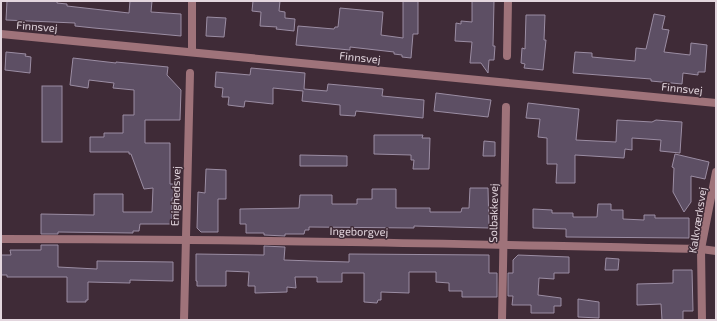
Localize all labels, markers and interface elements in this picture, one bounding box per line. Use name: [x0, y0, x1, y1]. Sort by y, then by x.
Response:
street label: Finnsvej: [16, 18, 58, 35]
street label: Finnsvej: [339, 48, 381, 67]
street label: Finnsvej: [661, 79, 703, 98]
street label: Enighedsvej: [167, 166, 184, 226]
street label: Solbakkevej: [486, 183, 501, 243]
street label: Kalkværksvej: [685, 186, 710, 254]
street label: Ingeborgvej: [330, 224, 388, 239]

